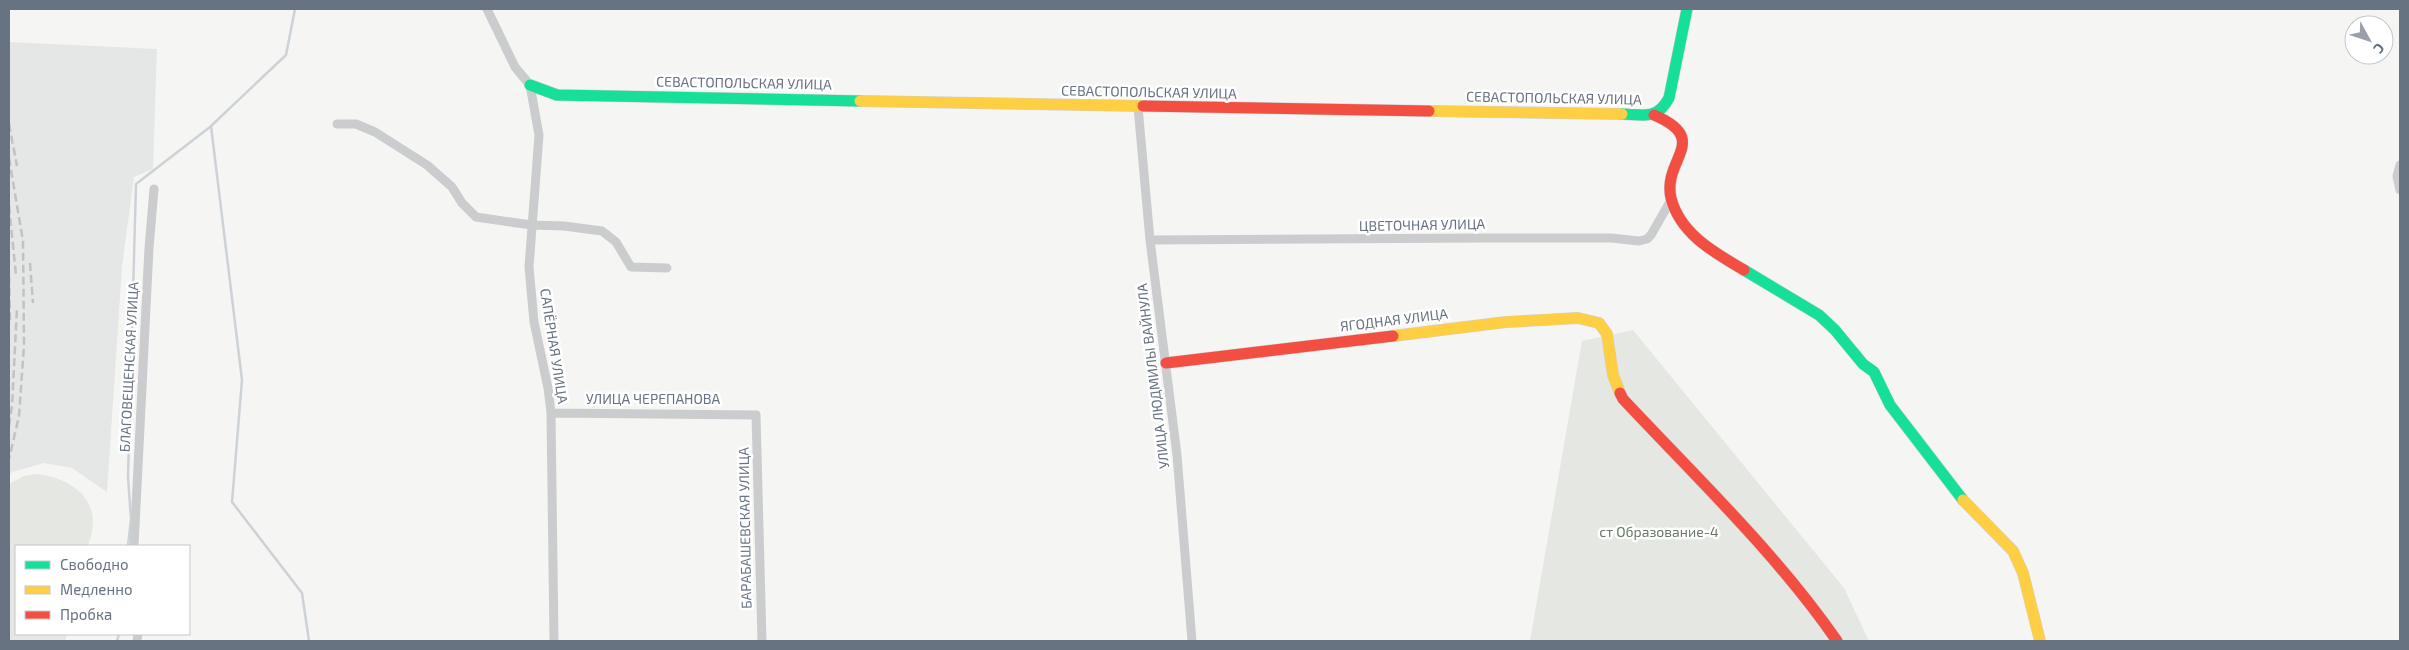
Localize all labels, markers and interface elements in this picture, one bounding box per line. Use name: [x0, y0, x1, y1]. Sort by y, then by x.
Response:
north arrow: [2344, 15, 2394, 65]
text: С: [2370, 40, 2388, 57]
street label: СЕВАСТОПОЛЬСКАЯ УЛИЦА: [656, 72, 832, 93]
street label: СЕВАСТОПОЛЬСКАЯ УЛИЦА: [1061, 81, 1237, 102]
street label: СЕВАСТОПОЛЬСКАЯ УЛИЦА: [1466, 87, 1642, 108]
street label: ЦВЕТОЧНАЯ УЛИЦА: [1359, 215, 1486, 234]
street label: БЛАГОВЕЩЕНСКАЯ УЛИЦА: [116, 281, 141, 453]
street label: УЛИЦА ЛЮДМИЛЫ ВАЙНУЛА: [1133, 282, 1172, 470]
street label: САПЁРНАЯ УЛИЦА: [537, 287, 572, 405]
street label: ЯГОДНАЯ УЛИЦА: [1339, 304, 1449, 335]
street label: УЛИЦА ЧЕРЕПАНОВА: [586, 390, 720, 407]
street label: БАРАБАШЕВСКАЯ УЛИЦА: [735, 447, 754, 609]
park label: ст Образование-4: [1599, 523, 1719, 540]
legend: [15, 545, 190, 635]
text: Свободно: [60, 555, 129, 573]
text: Медленно: [60, 580, 133, 598]
text: Пробка: [60, 605, 112, 623]

